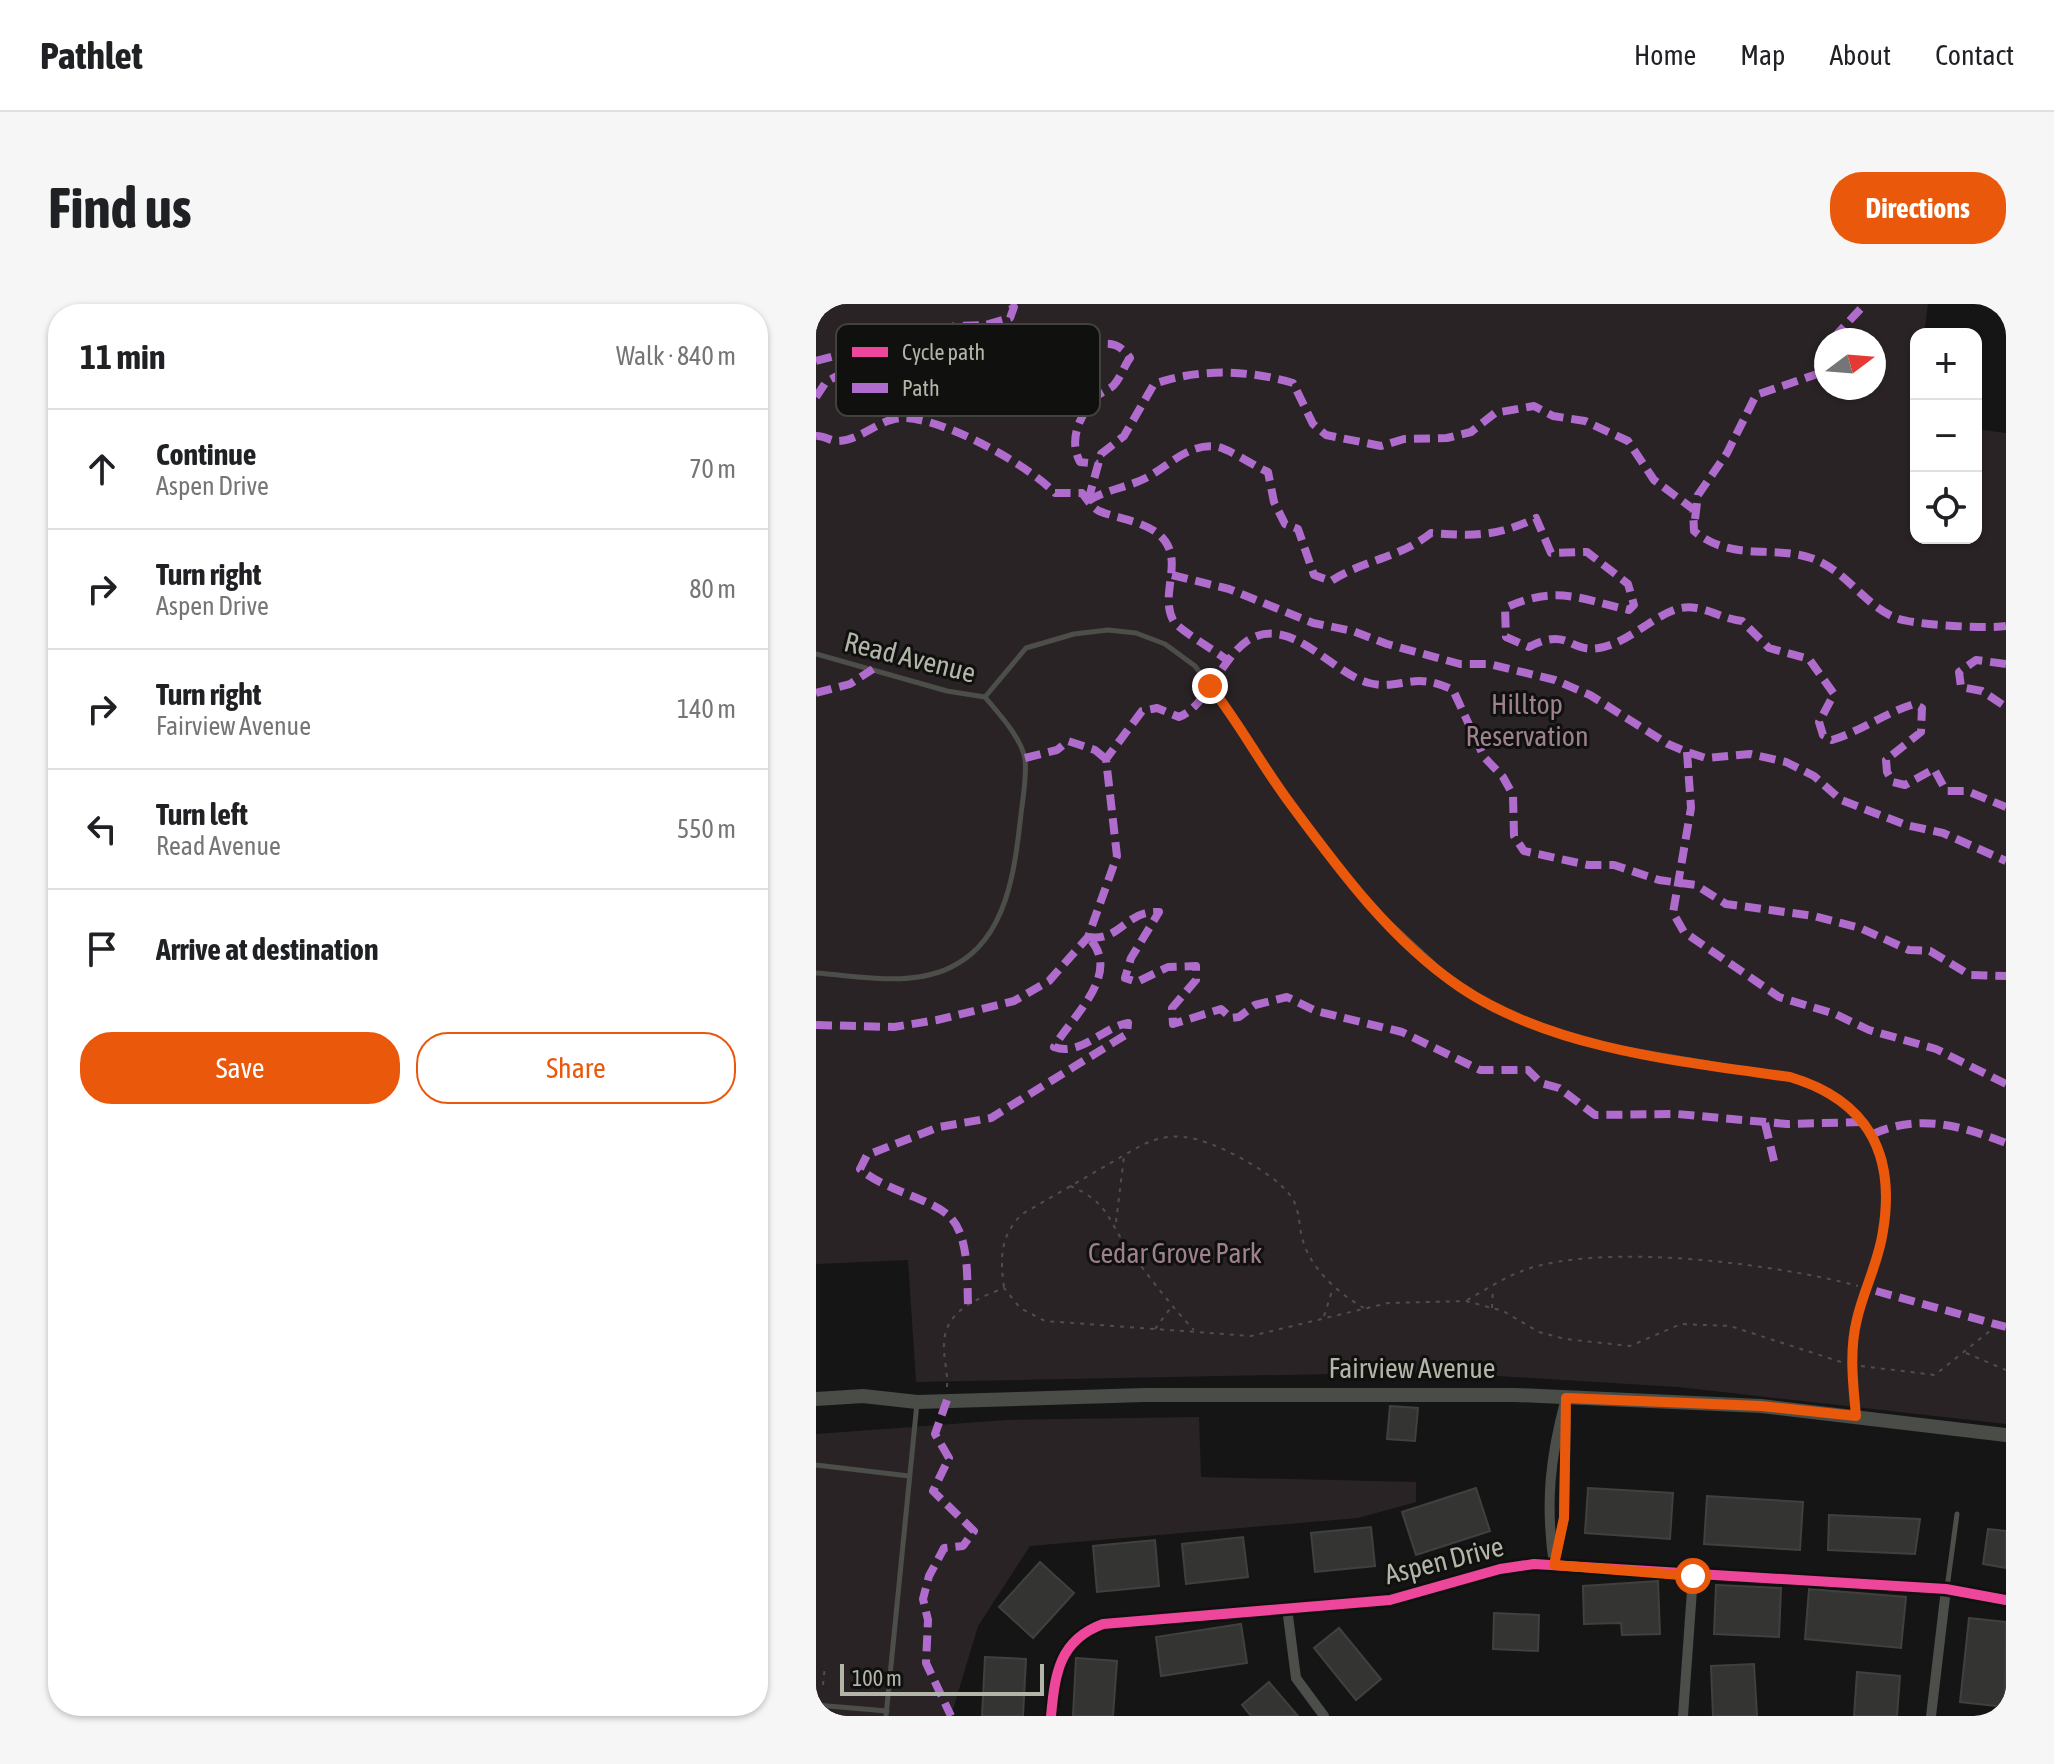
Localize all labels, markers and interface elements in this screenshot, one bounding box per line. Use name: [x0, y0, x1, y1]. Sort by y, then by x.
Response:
text: Pathlet: [40, 34, 143, 77]
text: Home: [1634, 39, 1696, 71]
text: Map: [1740, 39, 1785, 71]
text: About: [1829, 39, 1891, 71]
text: Contact: [1935, 39, 2014, 71]
button: Directions: [1830, 172, 2006, 244]
text: Find us: [48, 176, 192, 240]
legend: [836, 324, 1100, 416]
north arrow: [1814, 328, 1886, 400]
map controls: [1910, 328, 1982, 544]
button: +: [1910, 328, 1982, 400]
text: 11 min: [80, 337, 165, 376]
text: Cycle path: [902, 339, 985, 365]
text: Walk · 840 m: [616, 341, 736, 371]
text: Path: [902, 375, 940, 401]
button: −: [1910, 400, 1982, 472]
text: Continue: [156, 437, 256, 471]
icon: ahead: [80, 447, 124, 491]
text: 70 m: [689, 454, 736, 484]
text: Aspen Drive: [156, 471, 269, 501]
button: locate: [1910, 472, 1982, 544]
text: Turn right: [156, 557, 262, 591]
icon: right: [80, 567, 124, 611]
text: 80 m: [689, 574, 736, 604]
text: Aspen Drive: [156, 591, 269, 621]
street label: Read Avenue: [841, 625, 979, 689]
route end: [1192, 668, 1228, 704]
text: Turn right: [156, 677, 262, 711]
icon: right: [80, 687, 124, 731]
park label: Hilltop Reservation: [1465, 688, 1589, 752]
text: 140 m: [677, 694, 736, 724]
text: Fairview Avenue: [156, 711, 311, 741]
text: Turn left: [156, 797, 248, 831]
icon: left: [80, 807, 124, 851]
text: 550 m: [677, 814, 736, 844]
text: Read Avenue: [156, 831, 281, 861]
icon: arrive: [80, 927, 124, 971]
text: Arrive at destination: [156, 932, 378, 966]
button: Save: [80, 1032, 400, 1104]
button: Share: [416, 1032, 736, 1104]
park label: Cedar Grove Park: [1088, 1237, 1262, 1269]
street label: Fairview Avenue: [1329, 1352, 1495, 1384]
street label: Aspen Drive: [1381, 1530, 1507, 1590]
route start: [1675, 1558, 1711, 1594]
scale bar: [840, 1660, 1044, 1696]
text: 100 m: [852, 1665, 902, 1691]

